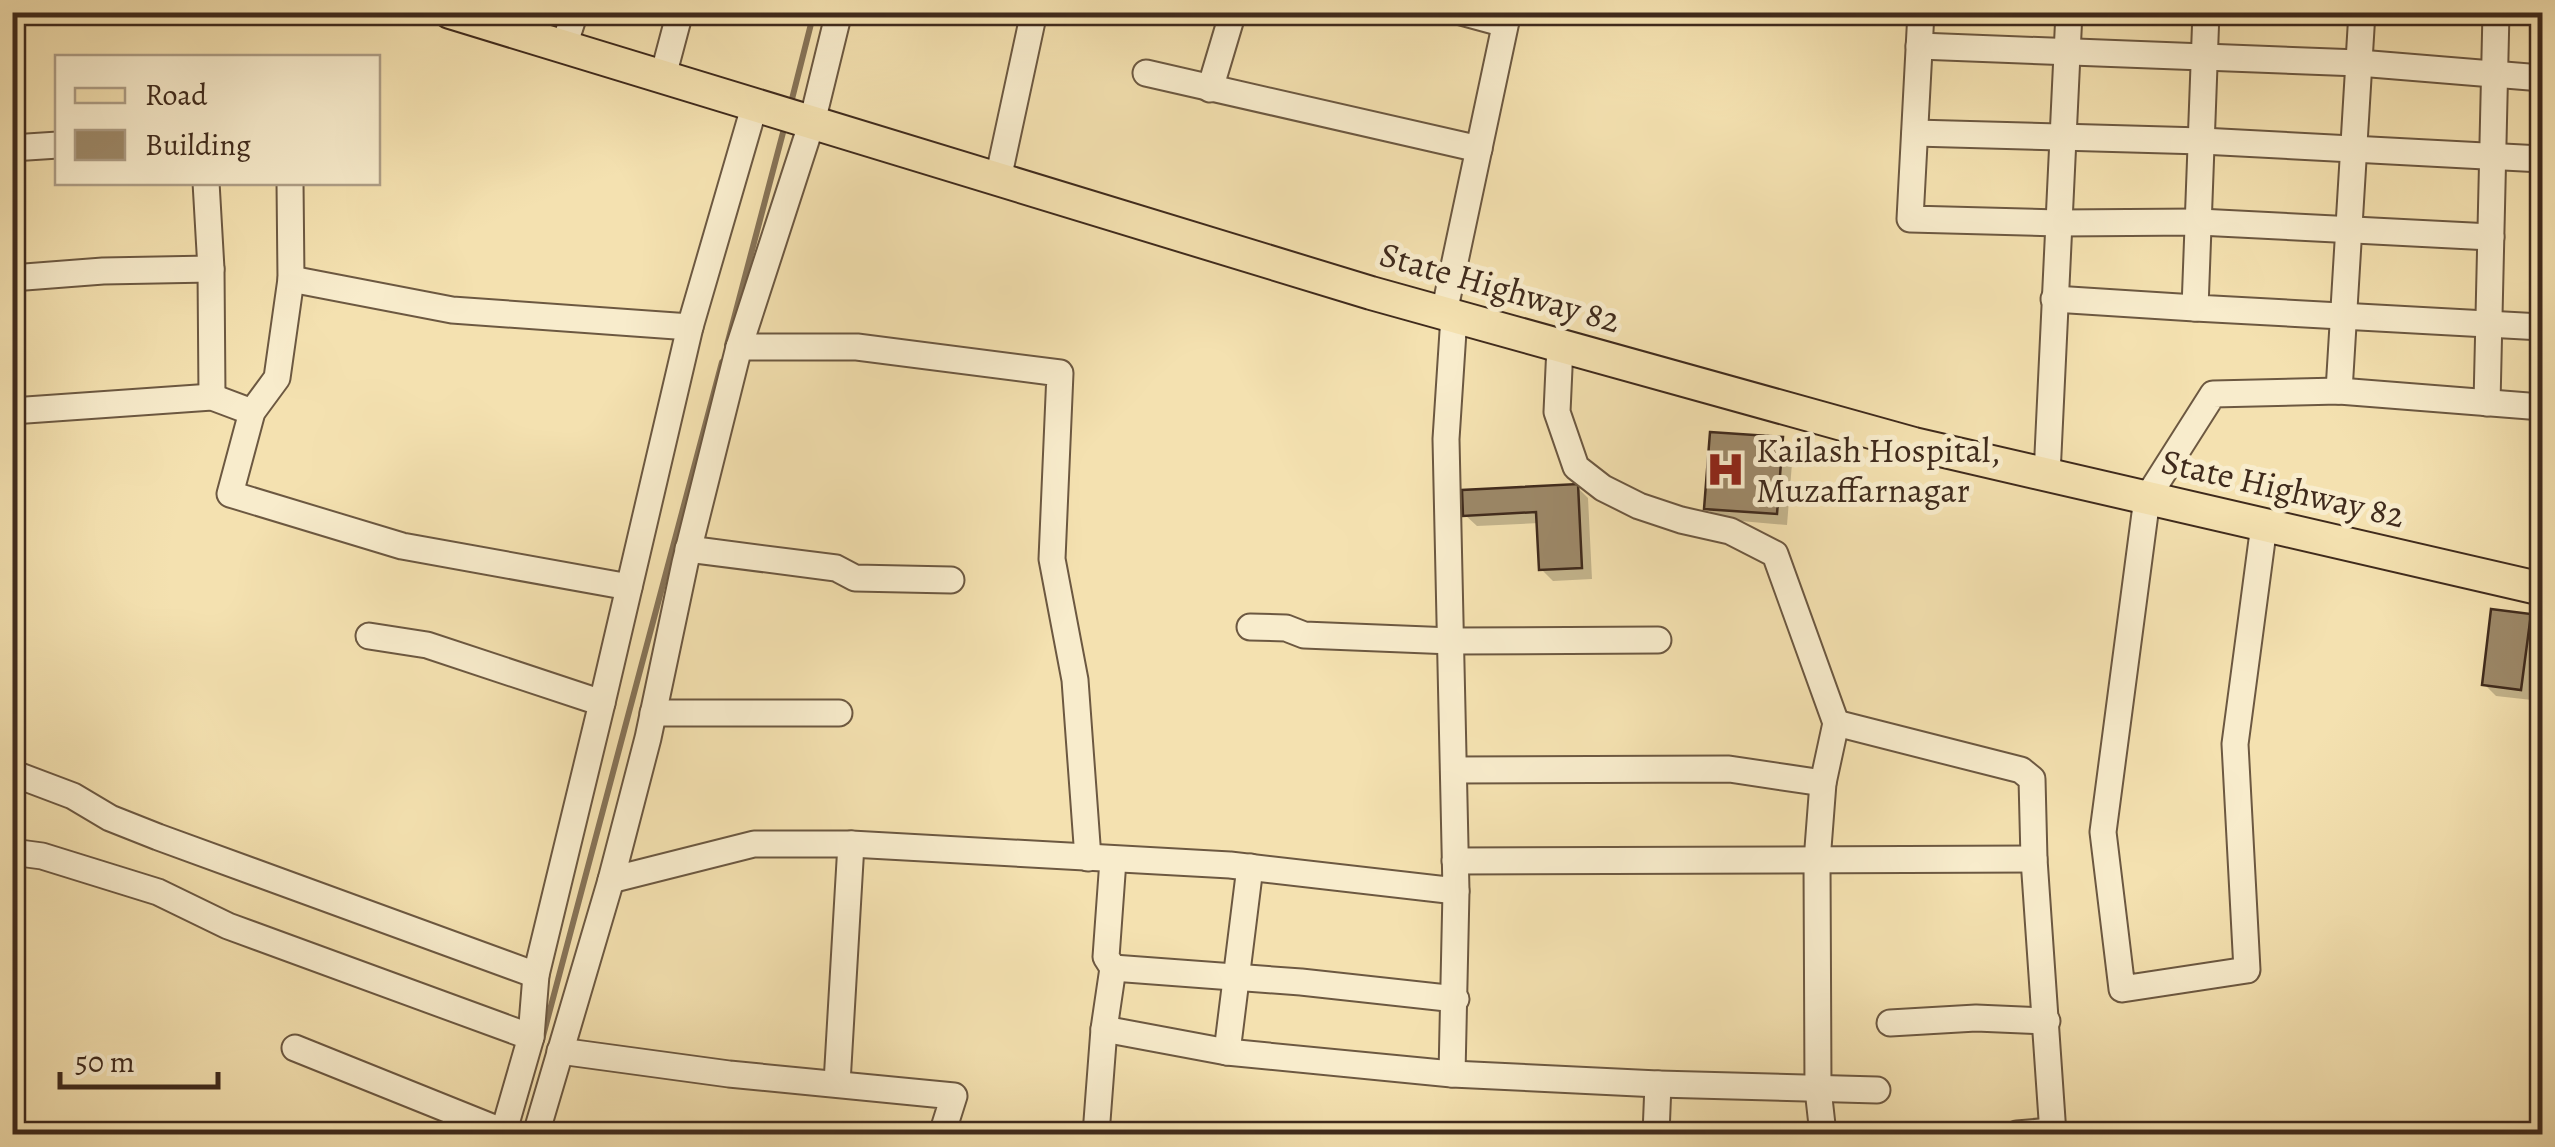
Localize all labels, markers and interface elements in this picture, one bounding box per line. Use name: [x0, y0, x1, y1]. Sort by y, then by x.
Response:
legend: [55, 55, 380, 185]
text: Road: [145, 75, 208, 115]
text: Building: [145, 125, 251, 165]
street label: State Highway 82: [1374, 230, 1626, 344]
place label: Kailash Hospital, Muzaffarnagar: [1756, 426, 2001, 514]
street label: State Highway 82: [2157, 437, 2409, 539]
hospital icon: Kailash Hospital, Muzaffarnagar: [1705, 449, 1747, 491]
scale bar: [60, 1027, 218, 1089]
text: 50 m: [75, 1042, 135, 1082]

